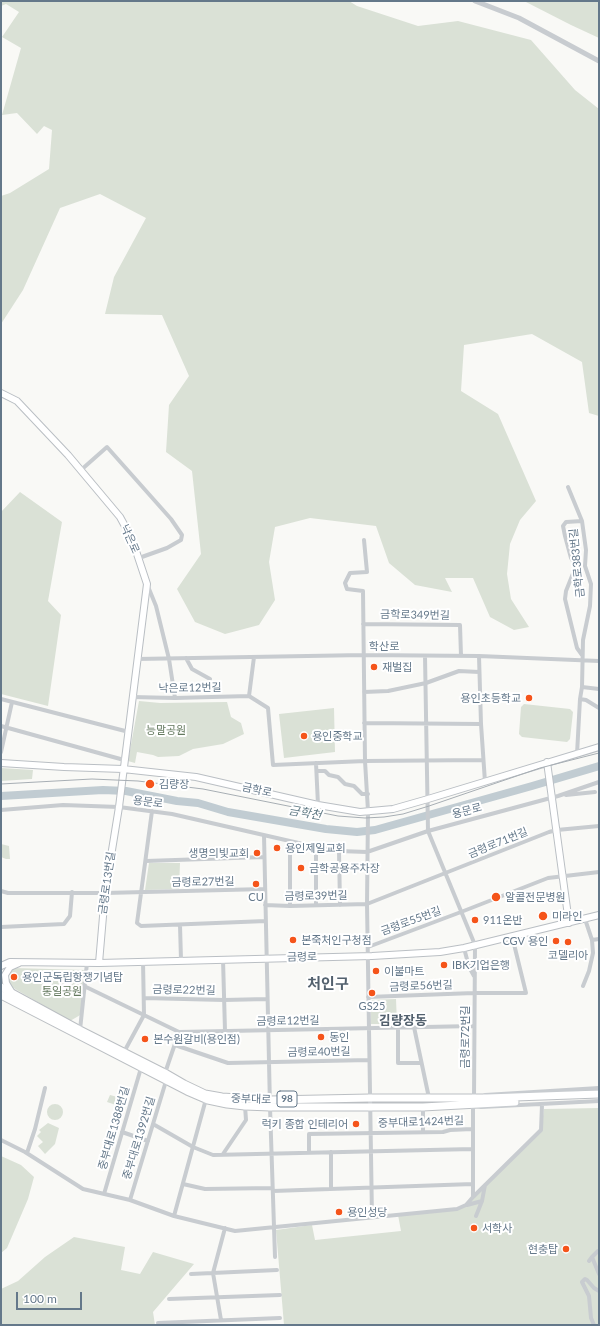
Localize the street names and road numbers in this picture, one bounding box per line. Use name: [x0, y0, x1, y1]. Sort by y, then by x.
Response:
street label: 낙은로: [118, 522, 142, 556]
street label: 금학로383번길: [567, 528, 587, 598]
street label: 금학로349번길: [380, 608, 450, 622]
street label: 학산로: [369, 639, 399, 653]
street label: 낙은로12번길: [158, 681, 222, 695]
street label: 금학로: [241, 780, 273, 800]
street label: 용문로: [132, 794, 164, 810]
street label: 용문로: [451, 801, 483, 821]
street label: 금령로71번길: [466, 825, 530, 861]
street label: 금령로13번길: [96, 851, 118, 915]
street label: 금령로27번길: [171, 875, 235, 889]
street label: 금령로39번길: [284, 889, 348, 903]
street label: 금령로55번길: [379, 904, 443, 938]
street label: 금령로: [287, 950, 317, 964]
street label: 금령로56번길: [389, 978, 453, 994]
street label: 금령로22번길: [152, 983, 216, 997]
street label: 금령로72번길: [458, 1005, 472, 1069]
street label: 금령로12번길: [256, 1014, 320, 1028]
street label: 금령로40번길: [287, 1045, 351, 1059]
street label: 중부대로1388번길: [96, 1085, 132, 1171]
road number: 98: [277, 1091, 297, 1107]
street label: 중부대로: [231, 1092, 271, 1106]
street label: 중부대로1392번길: [120, 1095, 158, 1181]
street label: 중부대로1424번길: [378, 1114, 464, 1130]

